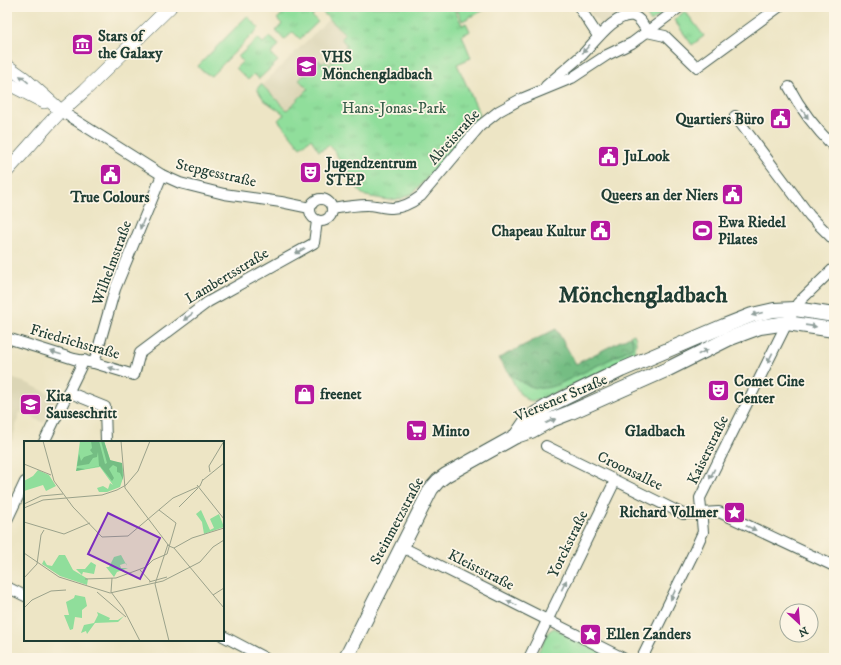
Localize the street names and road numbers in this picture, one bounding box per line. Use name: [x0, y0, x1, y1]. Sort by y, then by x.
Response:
street label: Abteistraße: [424, 105, 484, 169]
street label: Stepgesstraße: [174, 155, 258, 191]
street label: Wilhelmstraße: [88, 218, 136, 309]
street label: Lambertsstraße: [182, 244, 272, 308]
street label: Friedrichstraße: [28, 320, 122, 364]
street label: Viersener Straße: [511, 370, 610, 426]
street label: Kaiserstraße: [683, 412, 733, 488]
street label: Croonsallee: [594, 447, 666, 495]
street label: Steinmetzstraße: [366, 474, 428, 568]
street label: Yorckstraße: [544, 507, 592, 581]
street label: Kleiststraße: [445, 545, 517, 595]

